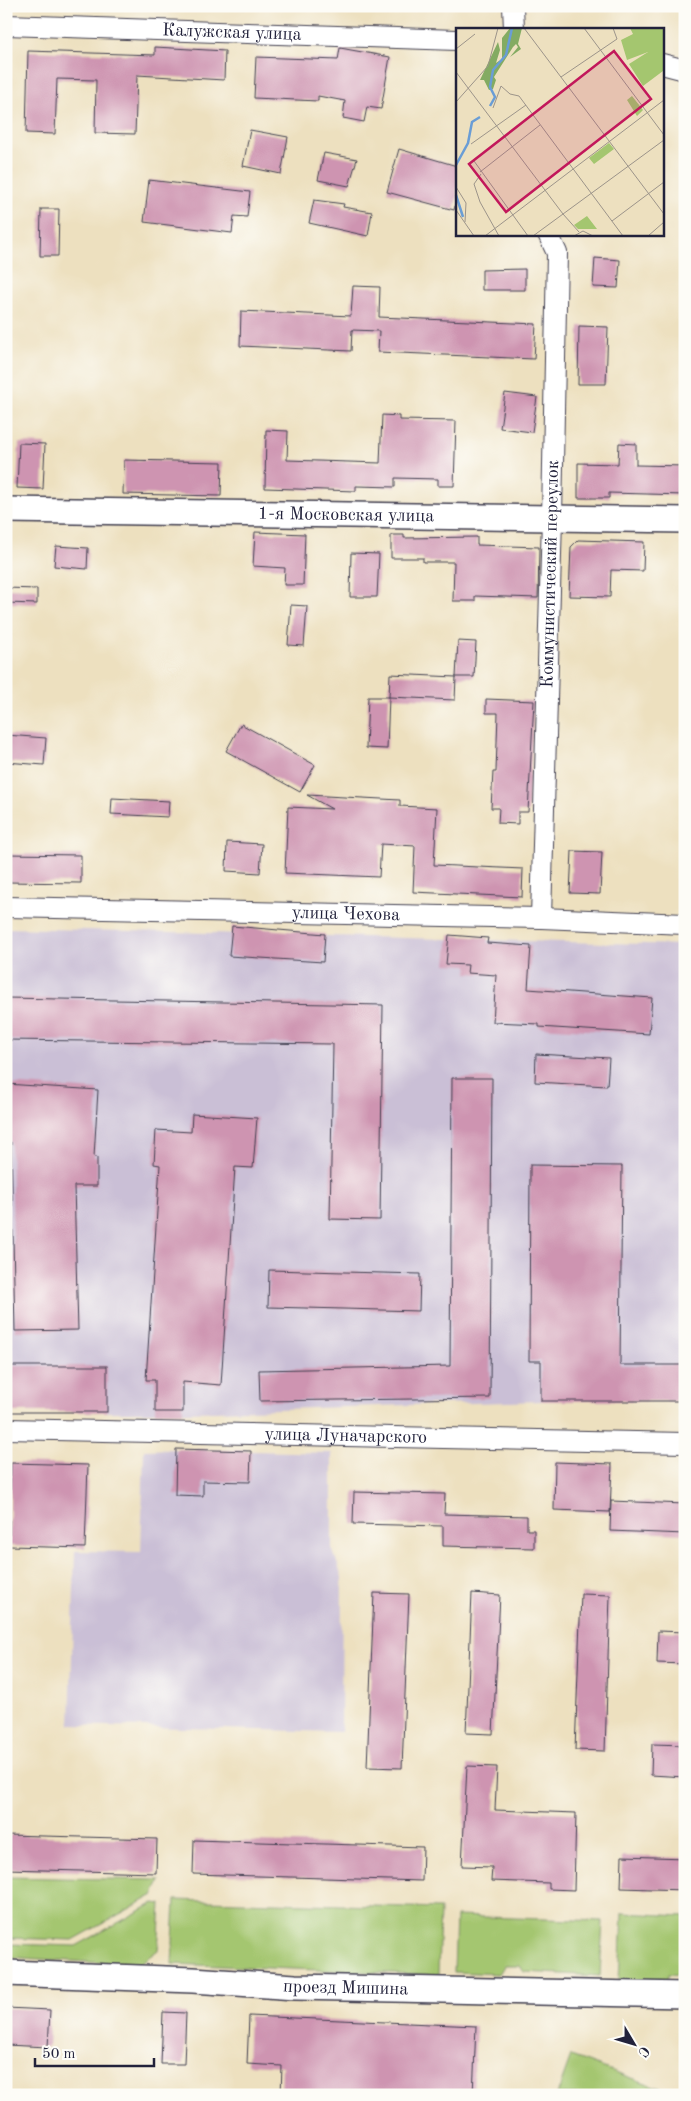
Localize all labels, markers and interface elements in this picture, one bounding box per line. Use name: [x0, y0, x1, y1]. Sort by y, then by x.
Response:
street label: Калужская улица: [162, 21, 302, 44]
inset map: [456, 28, 664, 235]
street label: Коммунистический переулок: [538, 460, 562, 688]
street label: 1-я Московская улица: [258, 505, 434, 525]
street label: улица Чехова: [292, 904, 400, 924]
street label: улица Луначарского: [265, 1425, 427, 1447]
street label: проезд Мишина: [283, 1977, 408, 1998]
north arrow: [608, 2018, 658, 2068]
scale bar: [35, 2036, 154, 2068]
text: С: [635, 2043, 652, 2059]
text: 50 m: [42, 2047, 76, 2062]

